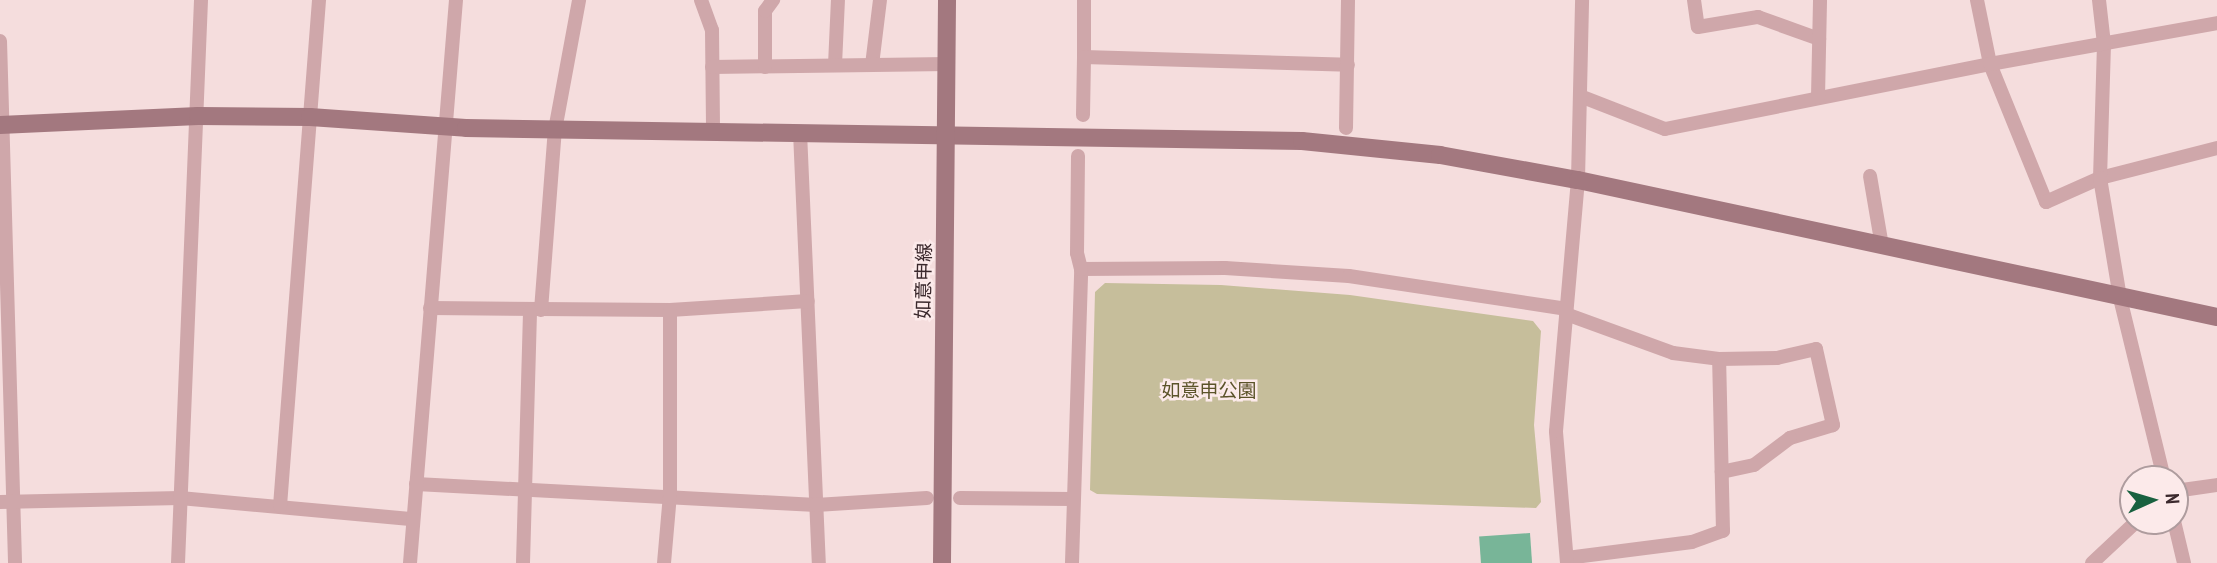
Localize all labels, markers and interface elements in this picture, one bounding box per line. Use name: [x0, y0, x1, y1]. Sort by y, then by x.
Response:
street label: 如意申線: [912, 243, 936, 319]
park label: 如意申公園: [1162, 380, 1256, 402]
north arrow: [2119, 465, 2189, 535]
text: N: [2161, 493, 2185, 505]

